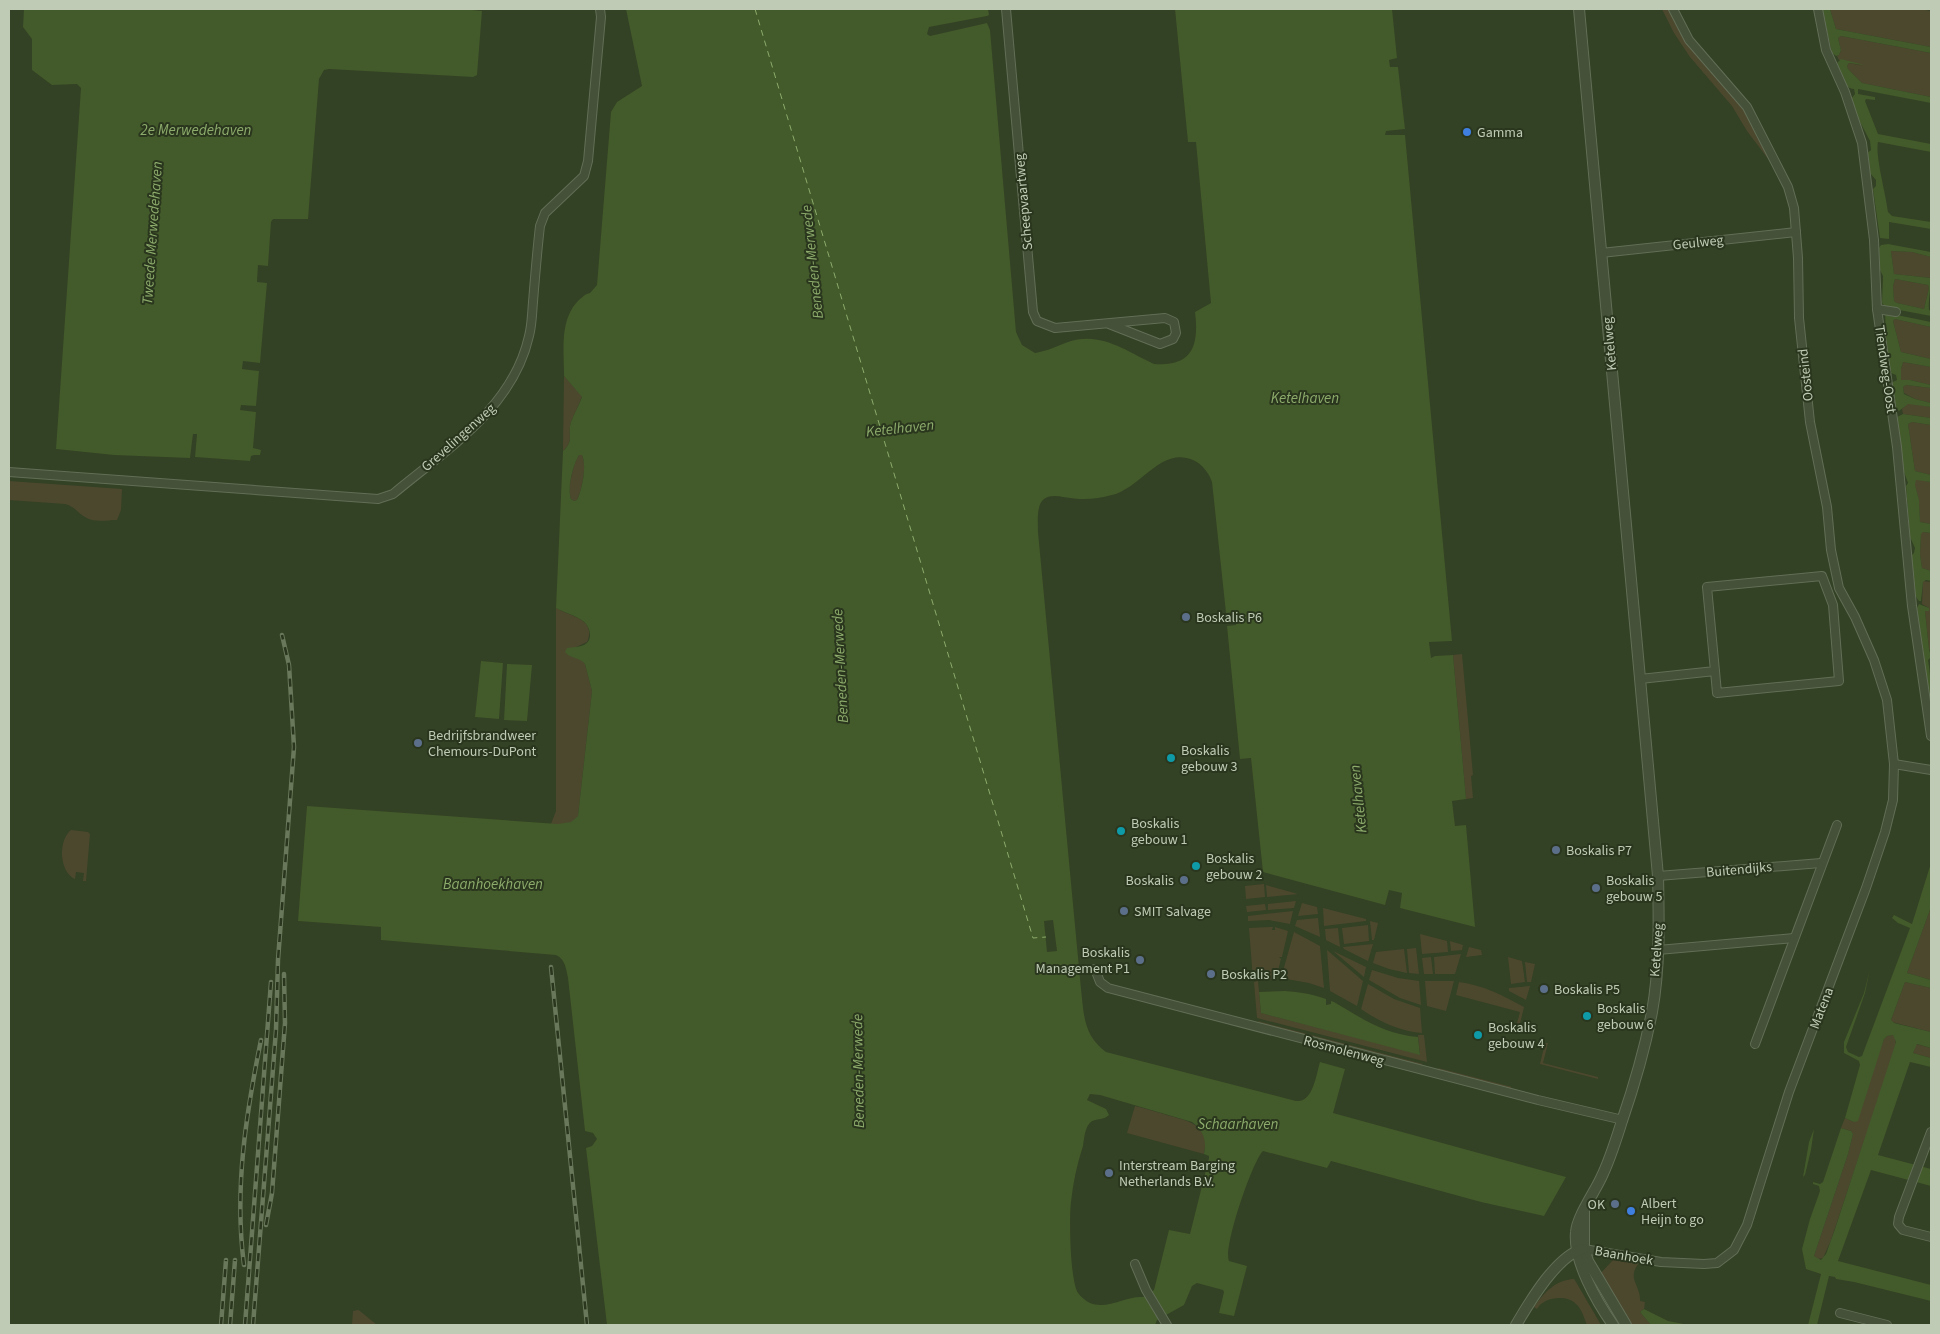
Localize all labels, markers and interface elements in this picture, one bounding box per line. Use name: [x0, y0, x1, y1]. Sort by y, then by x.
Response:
water label: 2e Merwedehaven: [139, 120, 252, 141]
place label: Gamma: [1477, 123, 1523, 143]
marker: Gamma: [1461, 126, 1473, 138]
street label: Scheepvaartweg: [1010, 153, 1038, 251]
water label: Tweede Merwedehaven: [137, 160, 168, 306]
water label: Beneden-Merwede: [796, 204, 829, 320]
street label: Geulweg: [1672, 230, 1724, 256]
street label: Ketelweg: [1598, 316, 1622, 372]
street label: Tiendweg-Oost: [1869, 324, 1901, 415]
street label: Oosteind: [1793, 348, 1819, 402]
water label: Ketelhaven: [1271, 388, 1339, 409]
street label: Grevelingenweg: [417, 399, 500, 477]
water label: Ketelhaven: [865, 414, 935, 443]
water label: Beneden-Merwede: [827, 608, 854, 724]
place label: Boskalis P6: [1196, 608, 1262, 628]
marker: Boskalis P6: [1180, 611, 1192, 623]
place label: Bedrijfsbrandweer Chemours-DuPont: [428, 726, 537, 762]
marker: Bedrijfsbrandweer Chemours-DuPont: [412, 737, 424, 749]
place label: Boskalis gebouw 3: [1181, 741, 1238, 777]
marker: Boskalis gebouw 3: [1165, 752, 1177, 764]
water label: Ketelhaven: [1344, 764, 1373, 834]
place label: Boskalis gebouw 1: [1131, 814, 1188, 850]
marker: Boskalis gebouw 1: [1115, 825, 1127, 837]
place label: Boskalis P7: [1566, 841, 1632, 861]
marker: Boskalis P7: [1550, 844, 1562, 856]
place label: Boskalis gebouw 2: [1206, 849, 1263, 885]
street label: Buitendijks: [1705, 857, 1773, 883]
marker: Boskalis gebouw 2: [1190, 860, 1202, 872]
place label: Boskalis: [1126, 871, 1174, 891]
place label: Boskalis gebouw 5: [1606, 871, 1663, 907]
water label: Baanhoekhaven: [443, 874, 543, 895]
marker: Boskalis: [1178, 874, 1190, 886]
marker: Boskalis gebouw 5: [1590, 882, 1602, 894]
place label: SMIT Salvage: [1134, 902, 1211, 922]
marker: SMIT Salvage: [1118, 905, 1130, 917]
street label: Ketelweg: [1645, 923, 1669, 978]
place label: Boskalis Management P1: [1036, 943, 1130, 979]
marker: Boskalis Management P1: [1134, 954, 1146, 966]
place label: Boskalis P2: [1221, 965, 1287, 985]
marker: Boskalis P2: [1205, 968, 1217, 980]
place label: Boskalis P5: [1554, 980, 1620, 1000]
marker: Boskalis P5: [1538, 983, 1550, 995]
street label: Matena: [1805, 985, 1839, 1032]
place label: Boskalis gebouw 6: [1597, 999, 1654, 1035]
marker: Boskalis gebouw 6: [1581, 1010, 1593, 1022]
water label: Beneden-Merwede: [847, 1014, 870, 1128]
place label: Boskalis gebouw 4: [1488, 1018, 1545, 1054]
marker: Boskalis gebouw 4: [1472, 1029, 1484, 1041]
street label: Rosmolenweg: [1301, 1031, 1386, 1071]
water label: Schaarhaven: [1198, 1114, 1279, 1135]
place label: Interstream Barging Netherlands B.V.: [1119, 1156, 1235, 1192]
marker: Interstream Barging Netherlands B.V.: [1103, 1167, 1115, 1179]
place label: Albert Heijn to go: [1641, 1194, 1704, 1230]
place label: OK: [1588, 1195, 1606, 1215]
marker: OK: [1609, 1198, 1621, 1210]
marker: Albert Heijn to go: [1625, 1205, 1637, 1217]
street label: Baanhoek: [1593, 1241, 1655, 1271]

